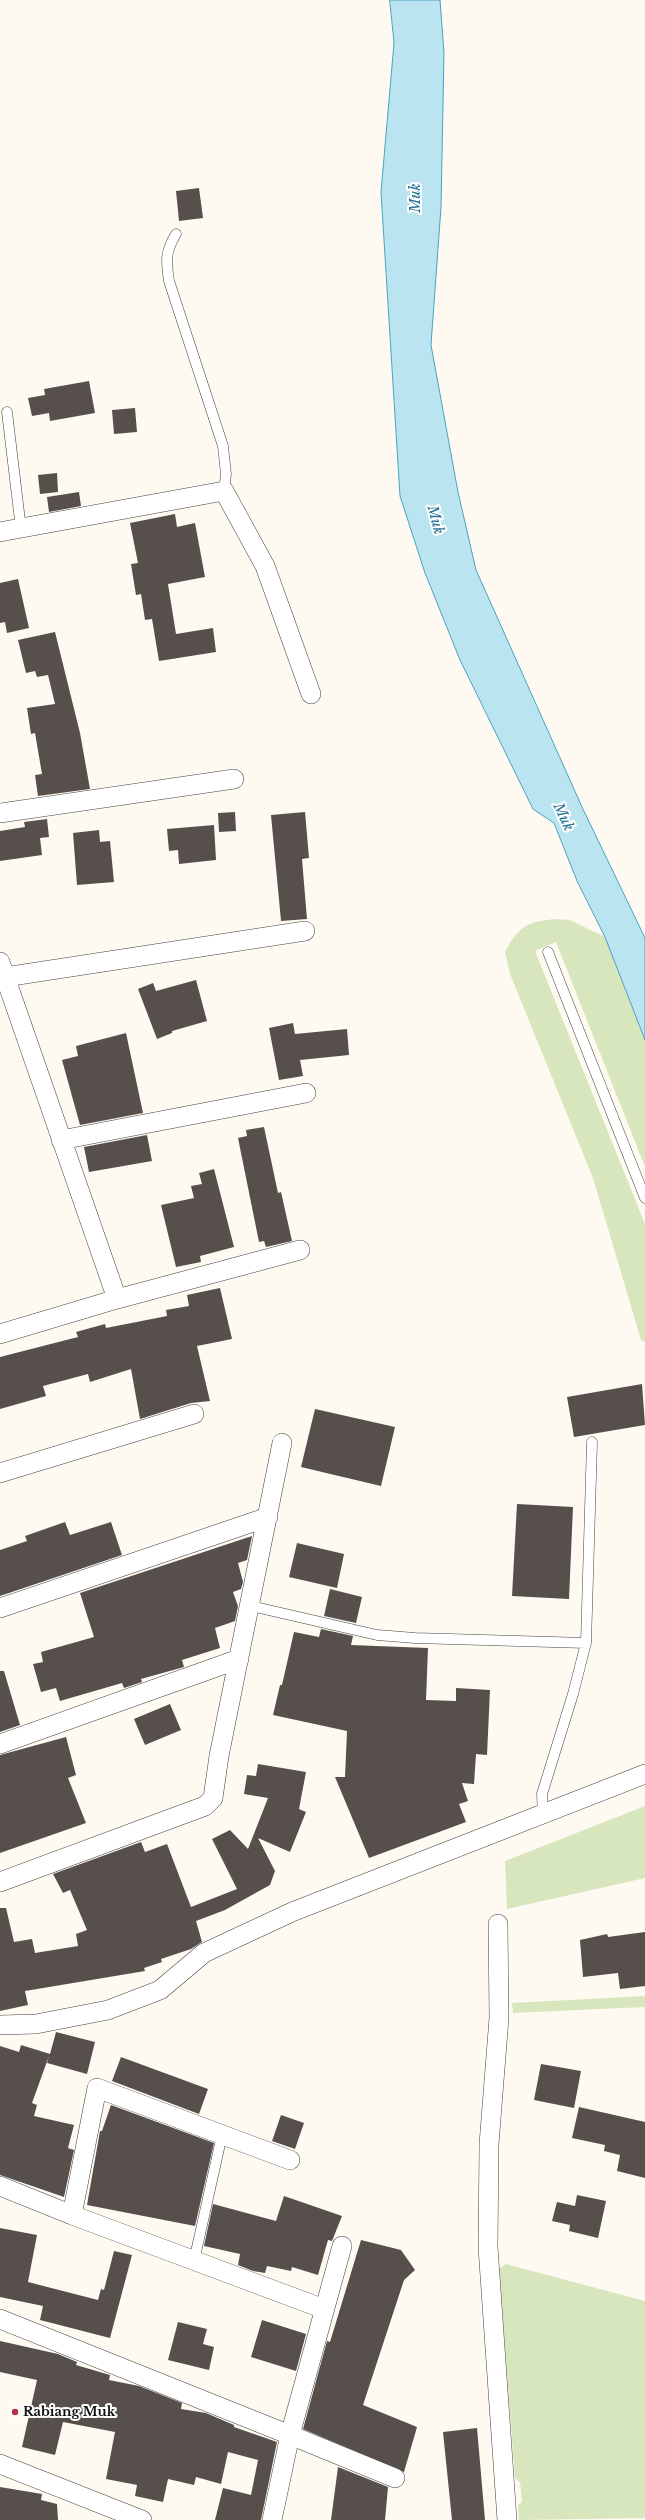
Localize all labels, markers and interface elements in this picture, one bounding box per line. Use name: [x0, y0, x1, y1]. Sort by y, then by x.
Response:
water label: Muk: [408, 183, 424, 213]
water label: Muk: [423, 504, 447, 536]
water label: Muk: [549, 800, 577, 834]
place label: Rabiang Muk: [23, 2404, 115, 2420]
marker: Rabiang Muk: [10, 2407, 20, 2417]

